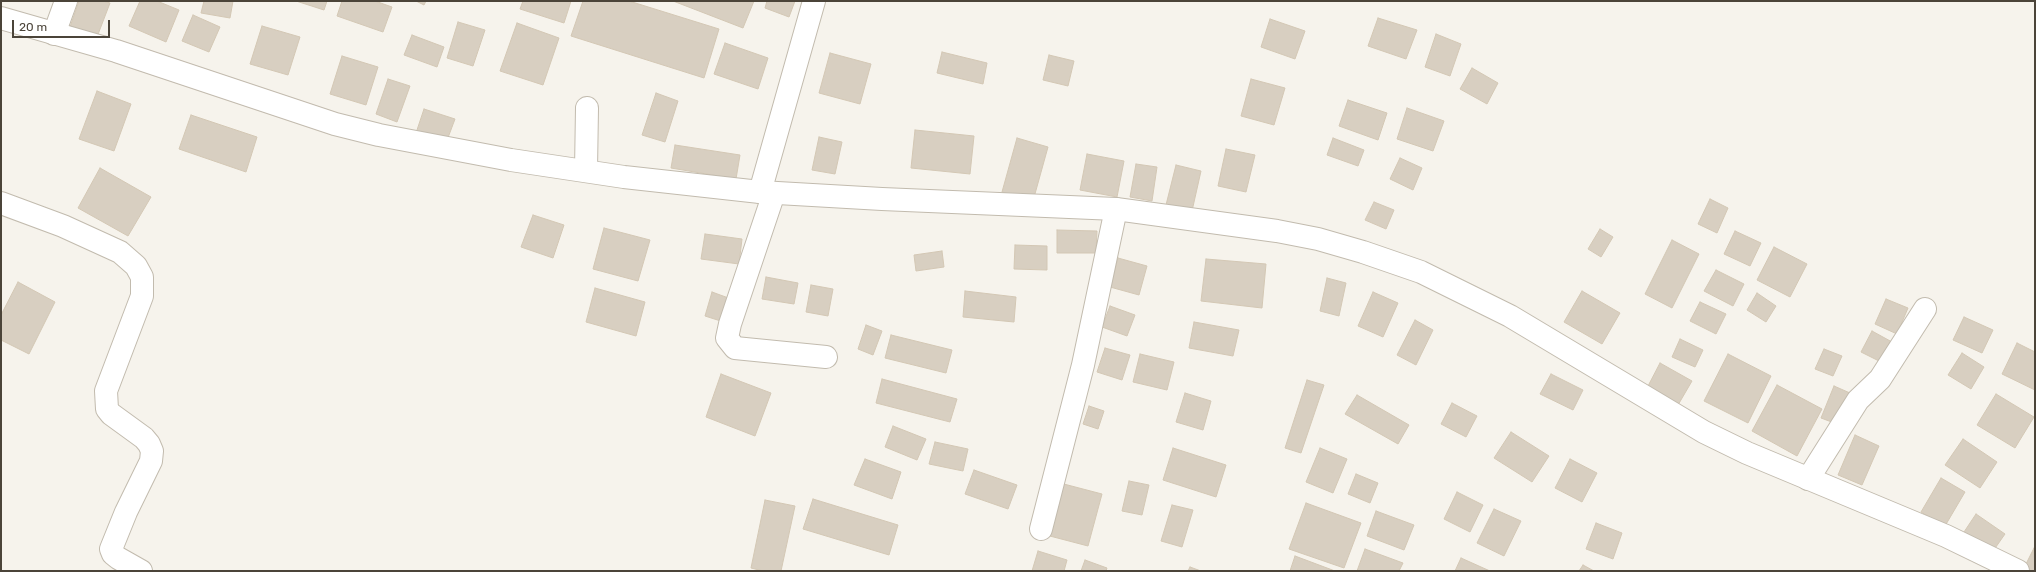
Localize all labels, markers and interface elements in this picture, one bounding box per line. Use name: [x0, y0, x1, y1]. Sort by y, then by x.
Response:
scale bar: [14, 12, 112, 38]
text: 20 m: [19, 20, 47, 34]

